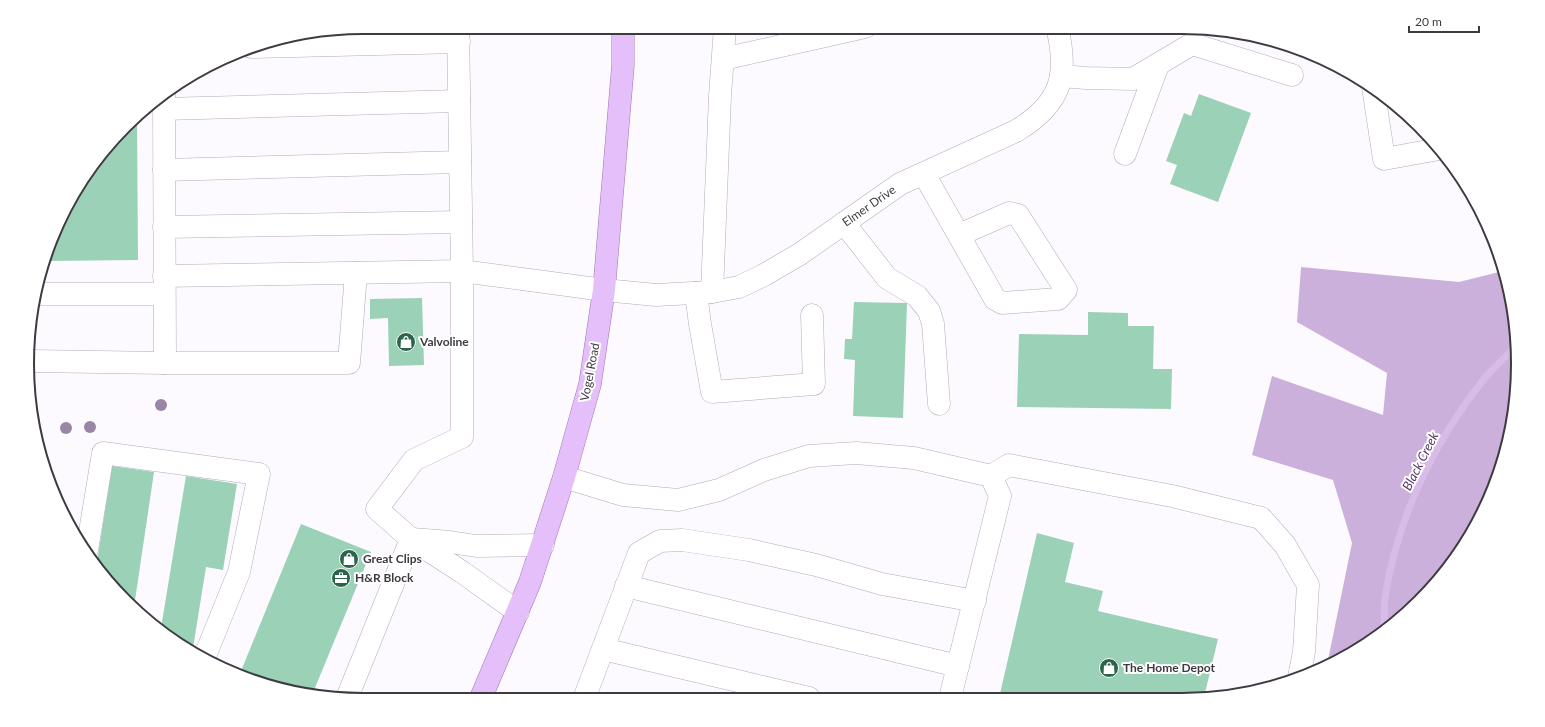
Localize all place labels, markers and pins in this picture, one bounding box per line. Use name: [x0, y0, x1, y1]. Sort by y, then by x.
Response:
shop icon: Valvoline: [395, 331, 417, 353]
place label: Valvoline: [419, 334, 469, 349]
shop icon: Great Clips: [338, 548, 360, 570]
place label: Great Clips: [363, 551, 422, 566]
office icon: H&R Block: [330, 567, 352, 589]
place label: H&R Block: [355, 570, 414, 585]
shop icon: The Home Depot: [1098, 657, 1120, 679]
place label: The Home Depot: [1123, 660, 1216, 675]

